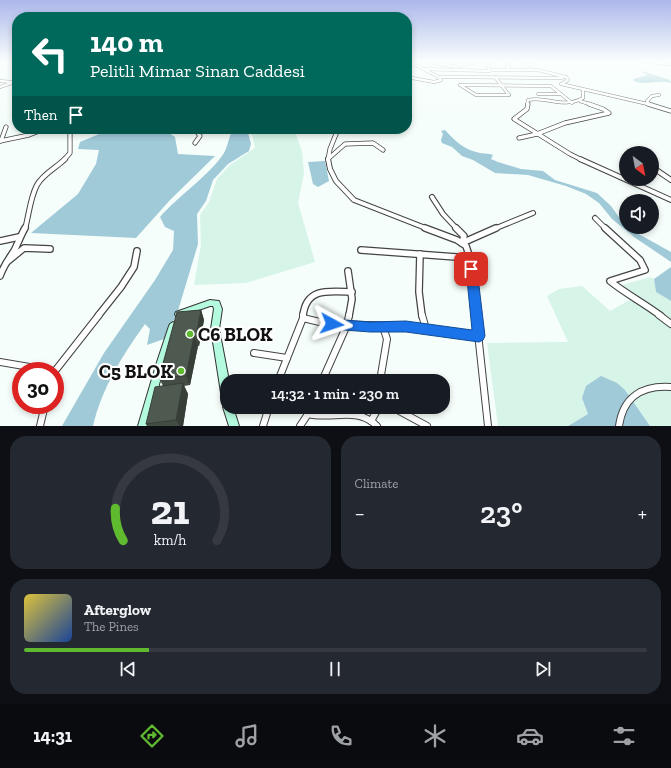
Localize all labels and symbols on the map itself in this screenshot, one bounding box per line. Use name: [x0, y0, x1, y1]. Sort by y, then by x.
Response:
north arrow: [619, 146, 659, 186]
pin: [454, 252, 488, 286]
position arrow: [311, 303, 353, 345]
place label: C6 BLOK: [198, 323, 273, 346]
marker: C6 BLOK: [185, 329, 195, 339]
place label: C5 BLOK: [99, 360, 173, 383]
speed limit sign: 30: [12, 362, 64, 414]
marker: C5 BLOK: [176, 366, 186, 376]

